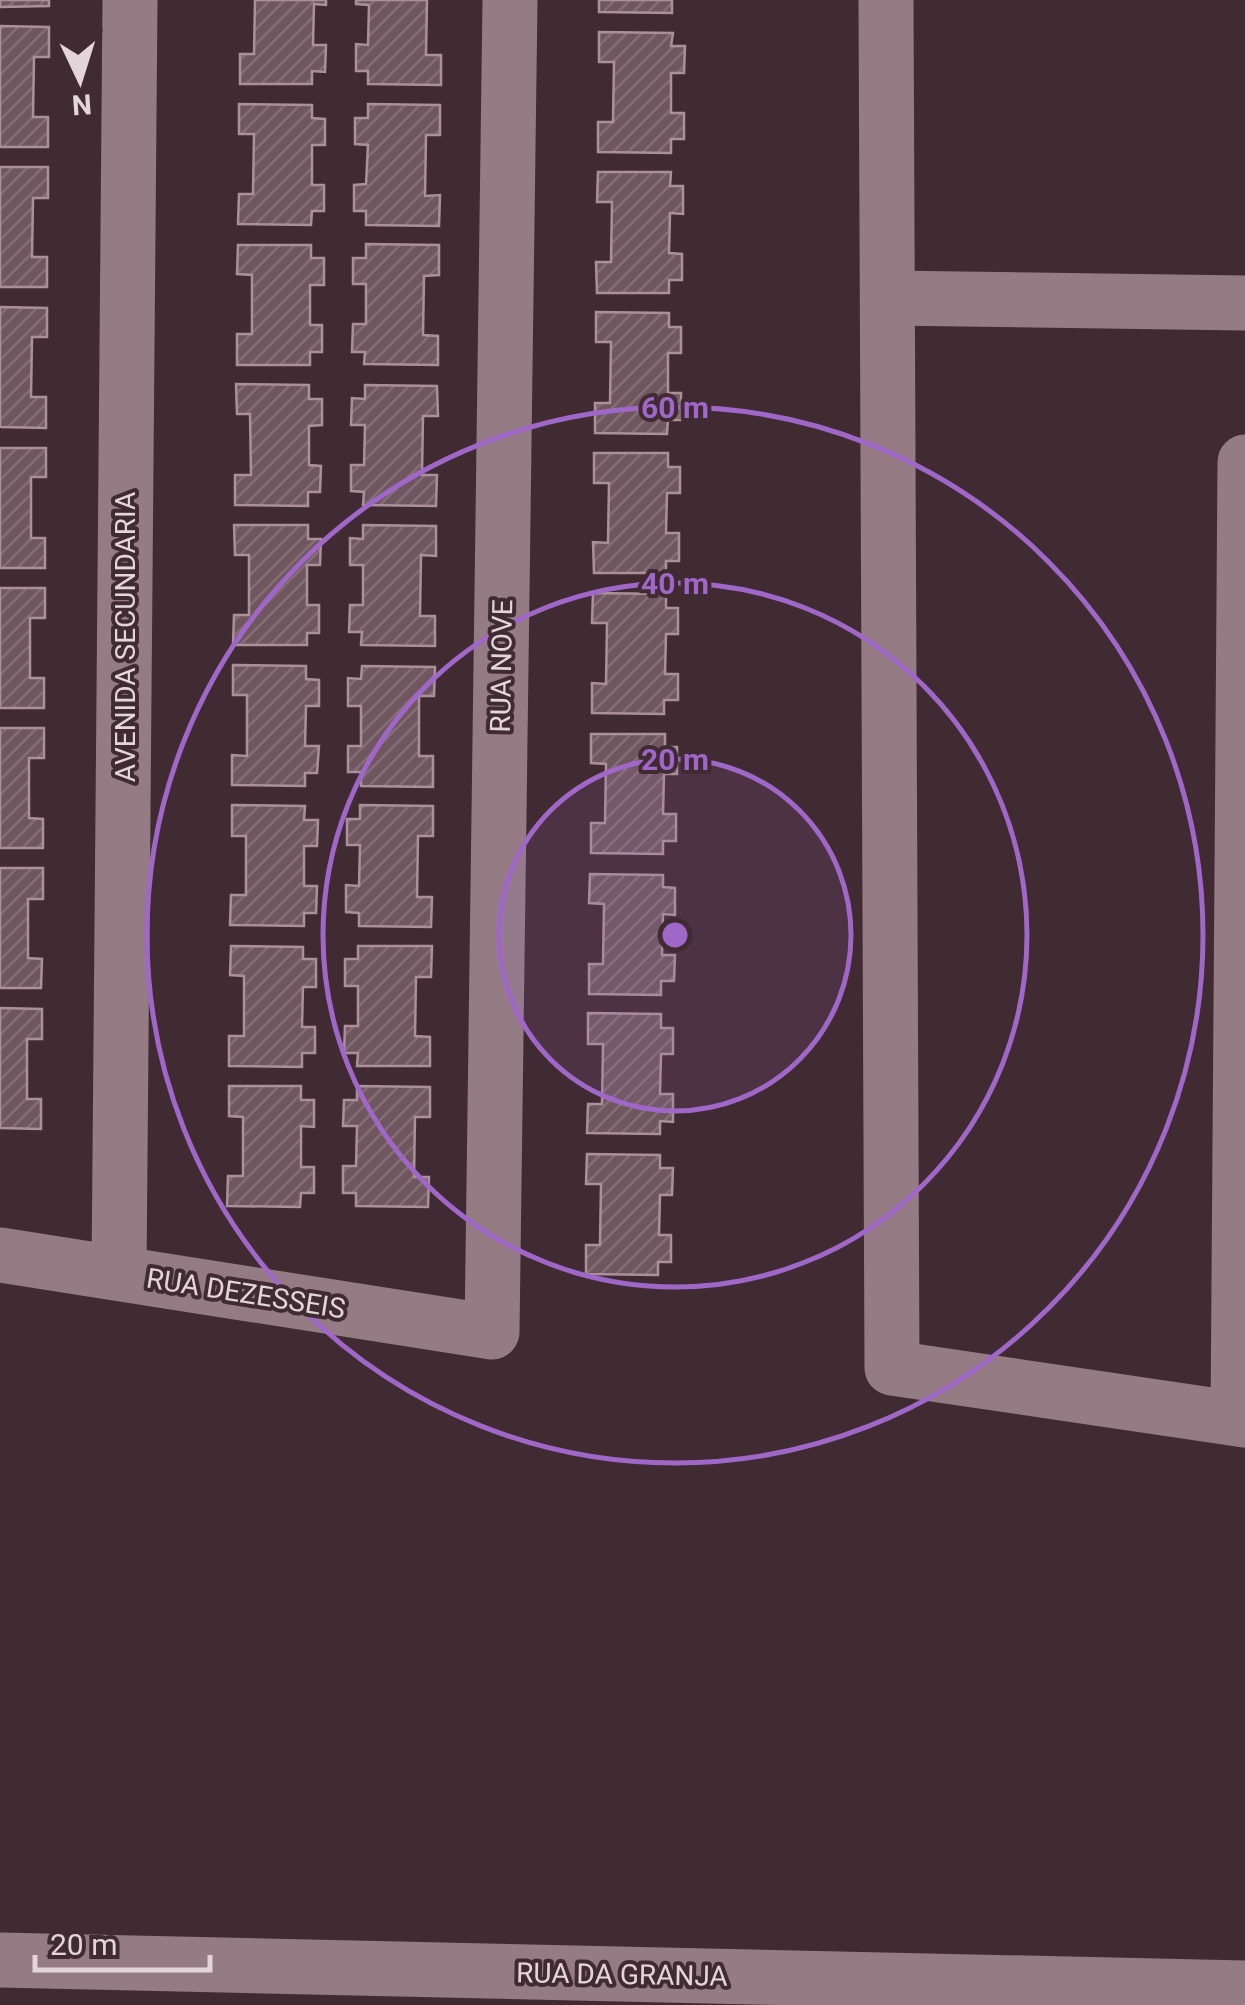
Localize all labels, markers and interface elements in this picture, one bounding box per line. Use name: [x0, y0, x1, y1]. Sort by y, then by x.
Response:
north arrow: [30, 30, 130, 130]
text: N: [71, 87, 93, 122]
text: 60 m: [641, 390, 709, 425]
street label: AVENIDA SECUNDARIA: [109, 492, 142, 782]
text: 40 m: [641, 566, 709, 601]
street label: RUA NOVE: [484, 599, 519, 733]
text: 20 m: [641, 742, 709, 777]
centre of rings: [657, 917, 693, 953]
street label: RUA DEZESSEIS: [144, 1261, 348, 1325]
scale bar: [35, 1910, 210, 1972]
text: 20 m: [50, 1927, 117, 1962]
street label: RUA DA GRANJA: [516, 1956, 728, 1993]

